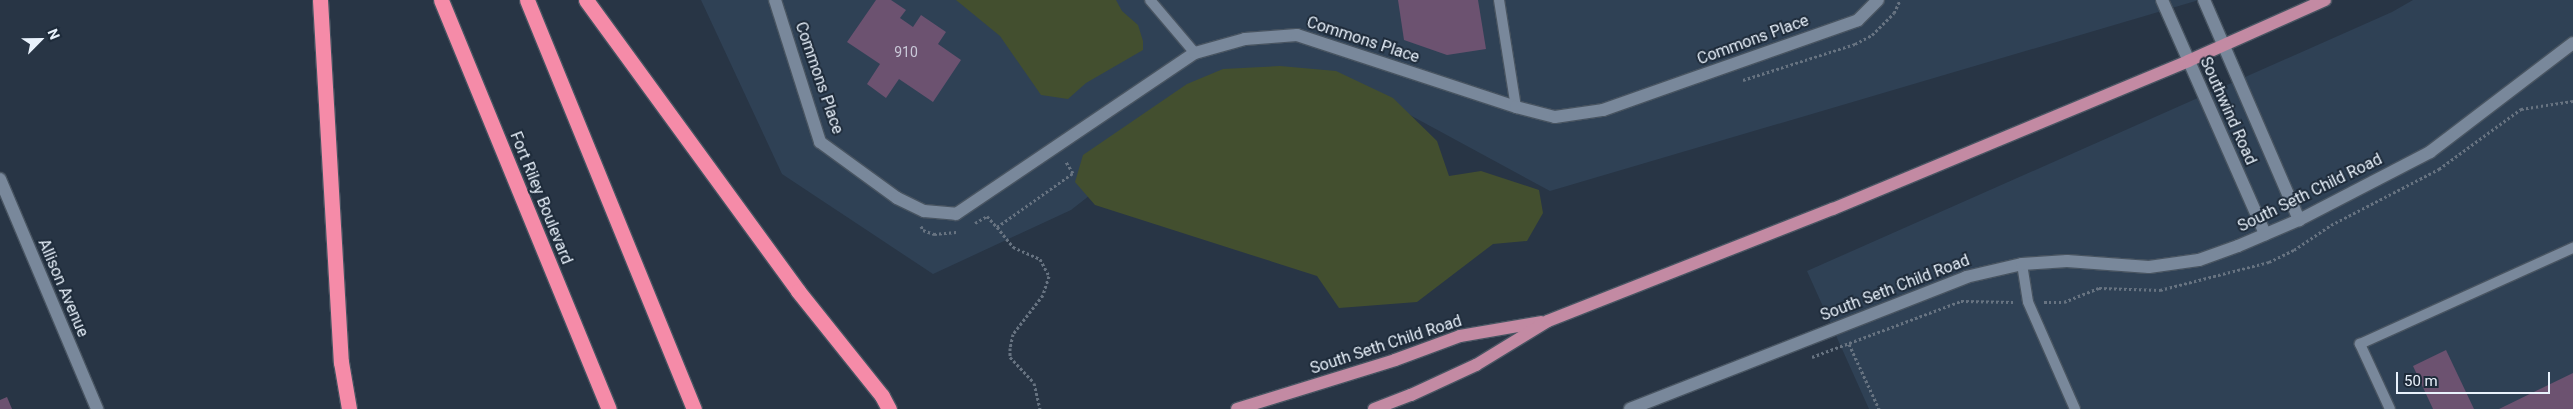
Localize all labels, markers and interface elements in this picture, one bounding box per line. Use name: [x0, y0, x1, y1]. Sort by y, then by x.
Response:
street label: Commons Place: [1695, 11, 1811, 69]
street label: Commons Place: [1304, 13, 1422, 67]
north arrow: [15, 15, 65, 65]
street label: Commons Place: [791, 19, 847, 137]
text: N: [45, 26, 63, 42]
house number: 910: [894, 44, 918, 60]
street label: Southwind Road: [2196, 54, 2260, 168]
street label: Fort Riley Boulevard: [506, 129, 576, 267]
street label: South Seth Child Road: [2235, 150, 2385, 236]
street label: Allison Avenue: [34, 236, 92, 340]
street label: South Seth Child Road: [1818, 251, 1972, 325]
street label: South Seth Child Road: [1308, 311, 1464, 379]
scale bar: [2398, 362, 2552, 394]
text: 50 m: [2404, 372, 2438, 390]

